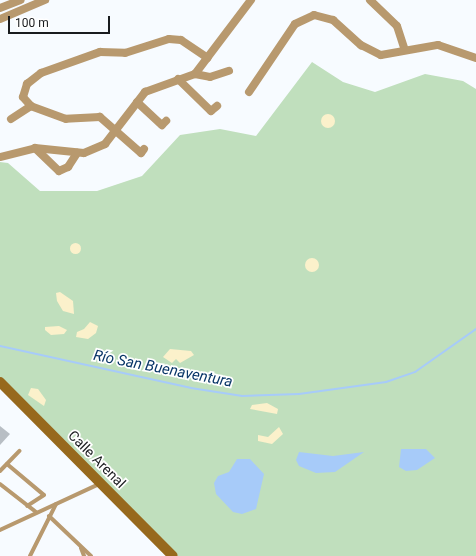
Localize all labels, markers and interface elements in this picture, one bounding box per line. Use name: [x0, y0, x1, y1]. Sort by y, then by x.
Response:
scale bar: [10, 8, 112, 34]
text: 100 m: [15, 16, 49, 30]
water label: Río San Buenaventura: [92, 347, 234, 391]
street label: Calle Arenal: [65, 427, 129, 491]

